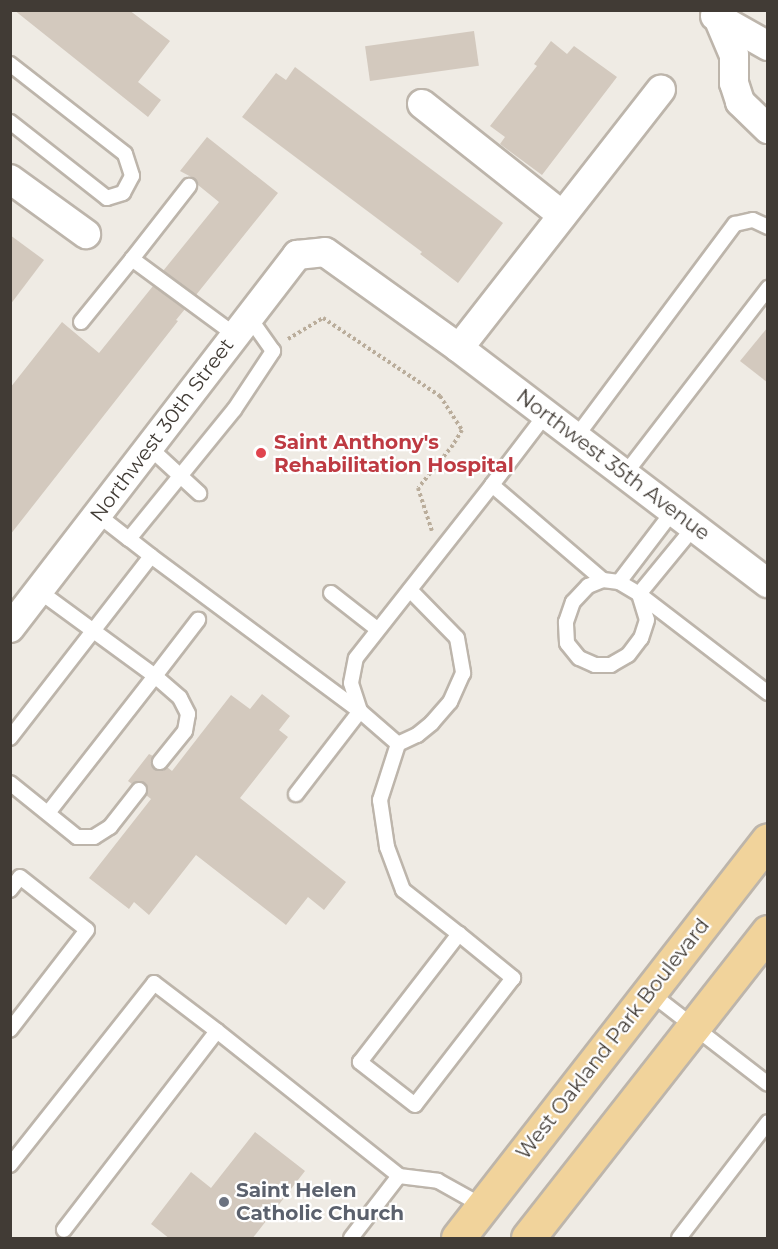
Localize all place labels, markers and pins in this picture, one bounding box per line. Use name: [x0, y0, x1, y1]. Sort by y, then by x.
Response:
place label: Saint Anthony's Rehabilitation Hospital: [274, 430, 514, 477]
marker: Saint Anthony's Rehabilitation Hospital: [252, 444, 270, 462]
place label: Saint Helen Catholic Church: [236, 1178, 404, 1225]
marker: Saint Helen Catholic Church: [217, 1195, 231, 1209]

